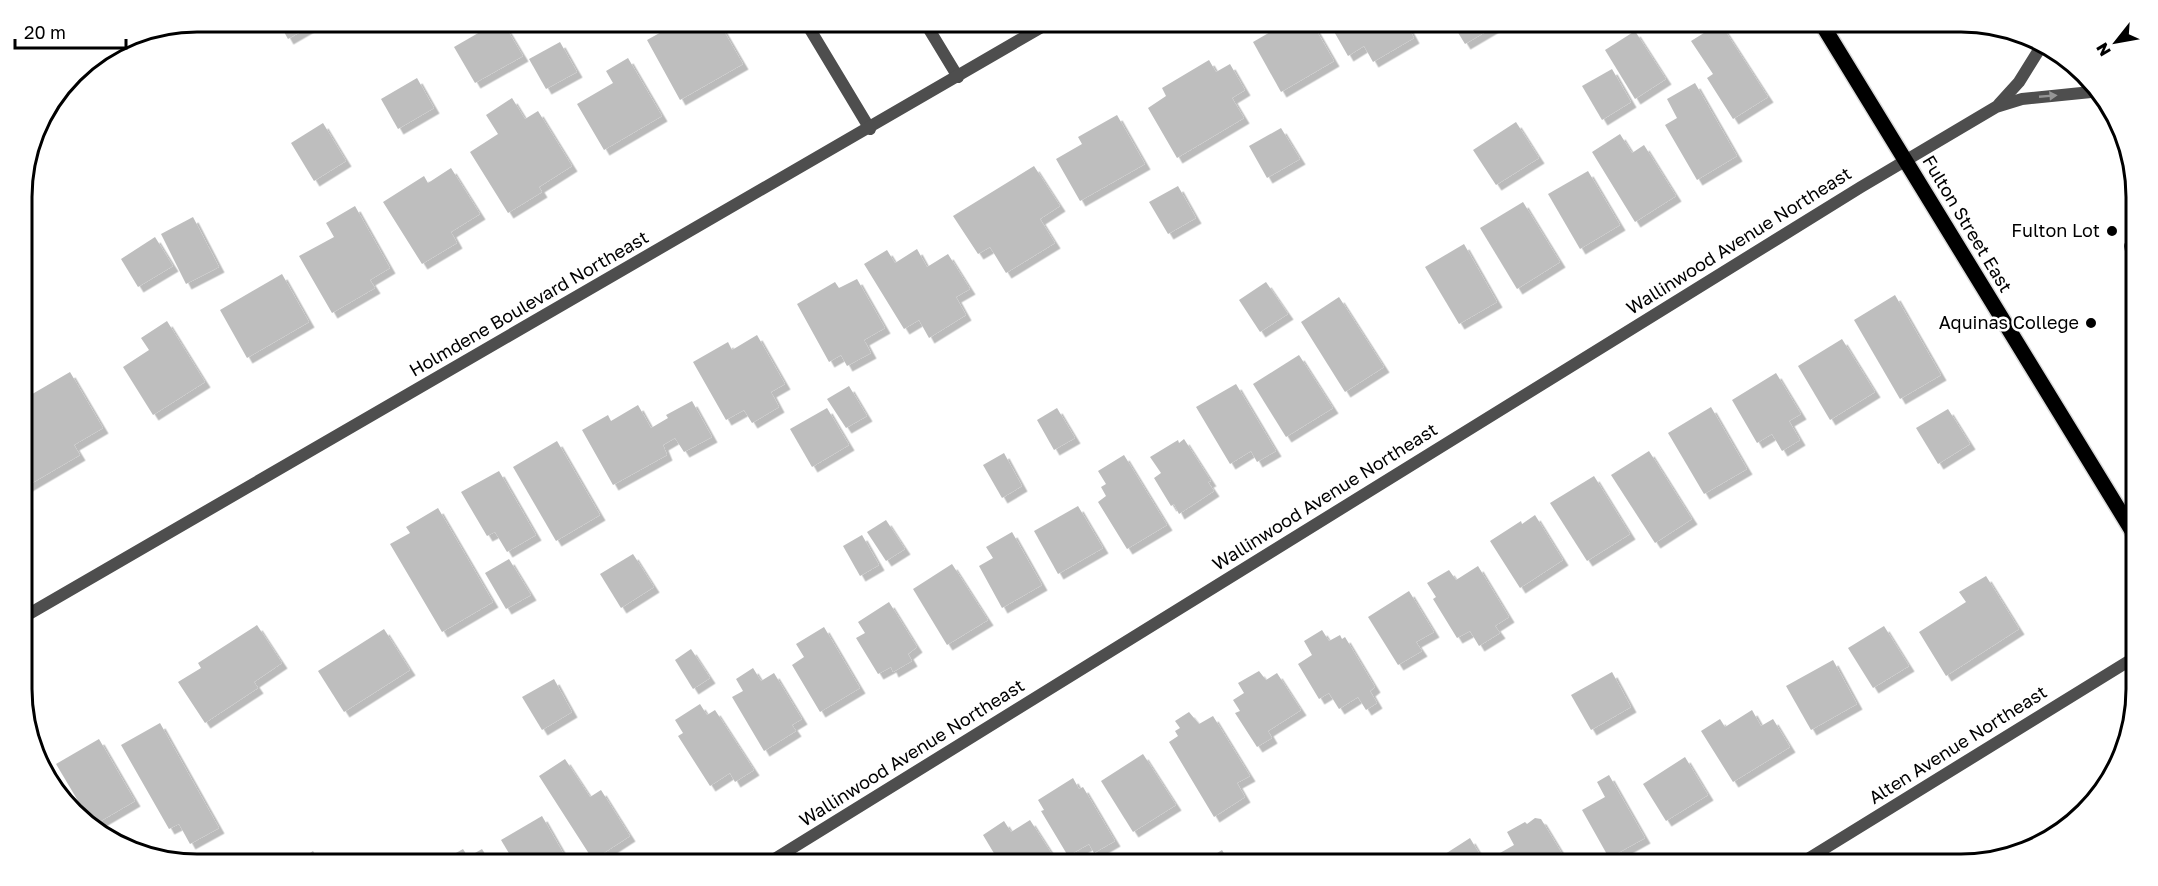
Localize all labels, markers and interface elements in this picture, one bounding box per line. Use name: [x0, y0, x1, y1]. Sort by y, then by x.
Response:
scale bar: [15, 12, 126, 50]
north arrow: [2086, 12, 2146, 72]
text: 20 m: [24, 21, 66, 43]
text: N: [2091, 39, 2115, 60]
one-way arrow: [2038, 91, 2057, 101]
street label: Fulton Street East: [1918, 151, 2017, 296]
street label: Wallinwood Avenue Northeast: [1622, 162, 1855, 319]
place label: Fulton Lot: [2011, 219, 2100, 241]
marker: Fulton Lot: [2105, 224, 2119, 238]
street label: Holmdene Boulevard Northeast: [405, 225, 652, 381]
place label: Aquinas College: [1939, 311, 2079, 333]
marker: Aquinas College: [2084, 316, 2098, 330]
street label: Wallinwood Avenue Northeast: [1208, 418, 1441, 575]
street label: Wallinwood Avenue Northeast: [795, 674, 1028, 831]
street label: Alten Avenue Northeast: [1864, 680, 2051, 808]

